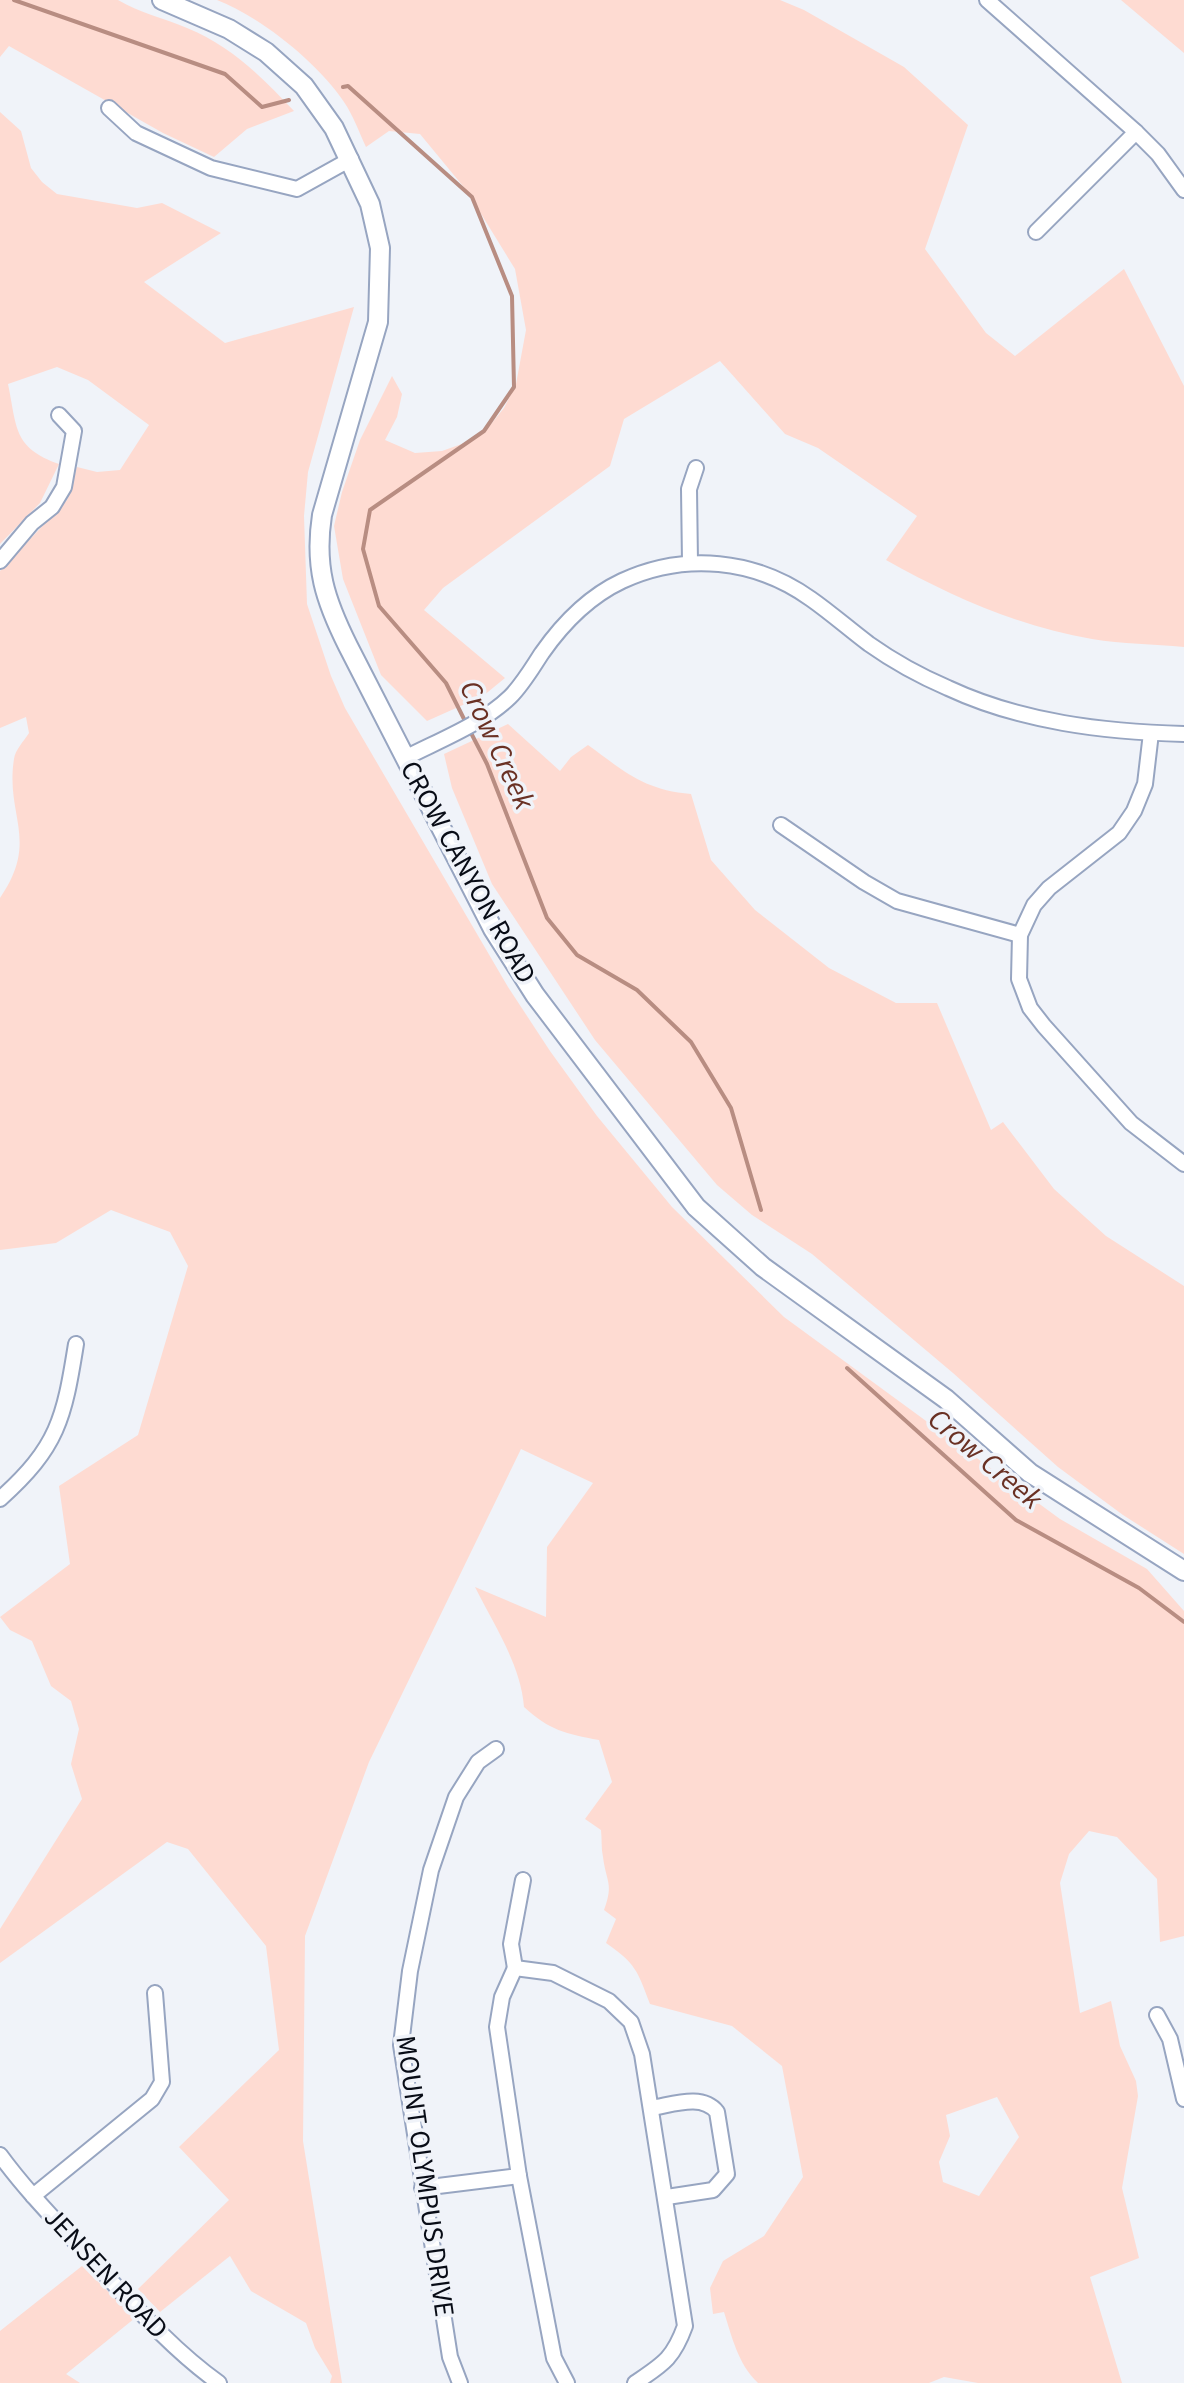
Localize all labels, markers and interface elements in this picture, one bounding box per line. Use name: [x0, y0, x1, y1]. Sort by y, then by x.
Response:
water label: Crow Creek: [448, 673, 546, 817]
street label: CROW CANYON ROAD: [390, 753, 546, 991]
water label: Crow Creek: [918, 1398, 1052, 1520]
street label: MOUNT OLYMPUS DRIVE: [385, 2033, 465, 2319]
street label: JENSEN ROAD: [35, 2199, 177, 2347]

